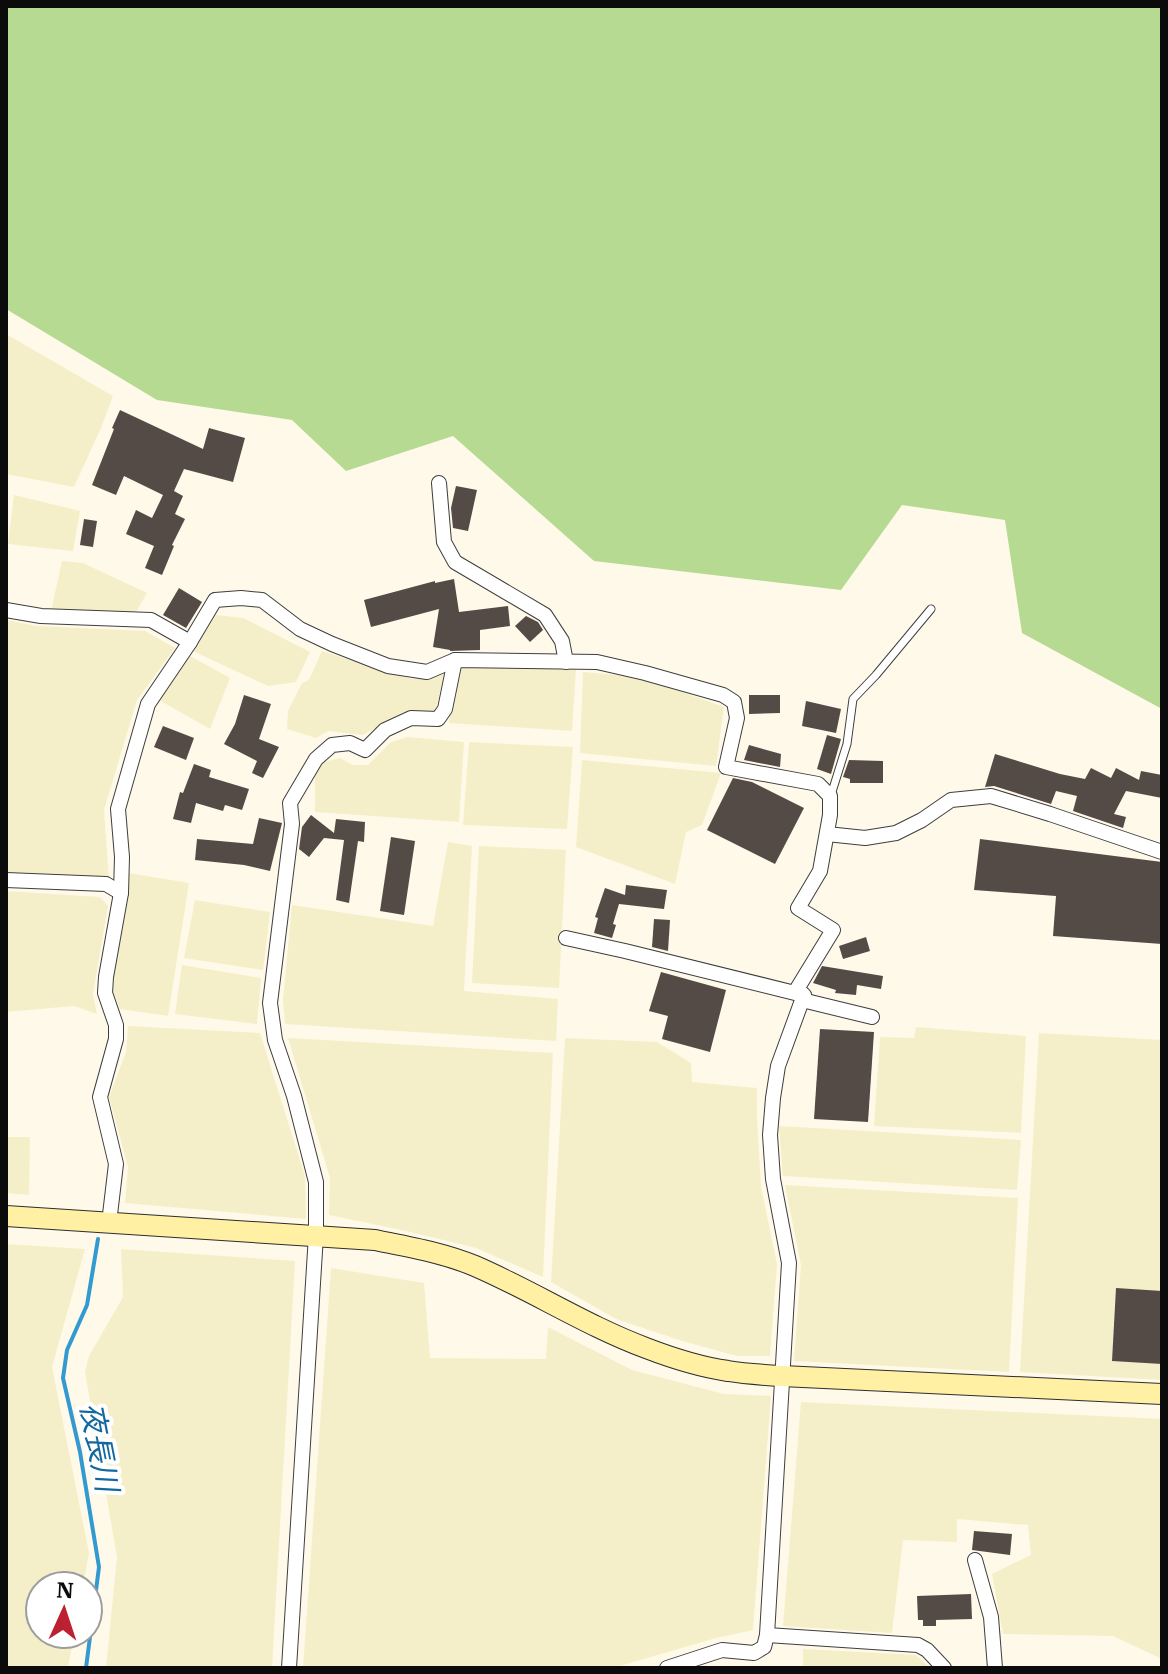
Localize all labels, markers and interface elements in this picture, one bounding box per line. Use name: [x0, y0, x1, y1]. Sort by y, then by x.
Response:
water label: 夜長川: [73, 1399, 129, 1498]
north arrow: [24, 1570, 104, 1650]
text: N: [56, 1575, 75, 1604]

